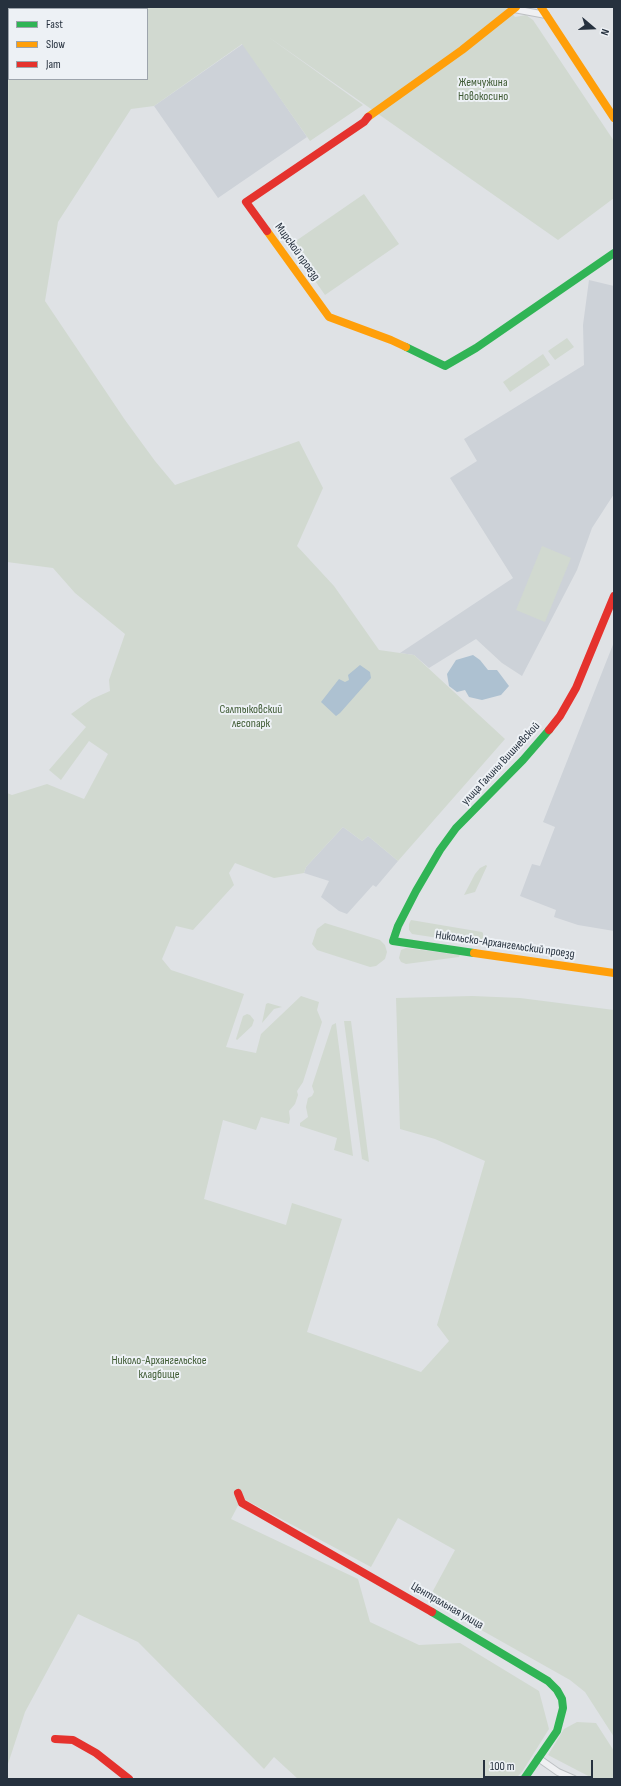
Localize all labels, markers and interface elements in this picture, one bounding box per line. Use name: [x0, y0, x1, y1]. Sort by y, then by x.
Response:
legend: [8, 8, 148, 80]
north arrow: [573, 8, 613, 48]
text: Fast: [46, 17, 63, 32]
text: N: [598, 27, 612, 37]
text: Slow: [46, 37, 65, 52]
text: Jam: [46, 57, 61, 72]
park label: Жемчужина Новокосино: [458, 76, 508, 104]
street label: Мирской проезд: [271, 220, 323, 284]
park label: Салтыковский лесопарк: [220, 703, 282, 731]
street label: улица Галины Вишневской: [459, 719, 543, 809]
street label: Никольско-Архангельский проезд: [435, 928, 575, 962]
park label: Николо-Архангельское кладбище: [111, 1354, 207, 1382]
street label: Центральная улица: [408, 1579, 486, 1633]
scale bar: [485, 1752, 595, 1778]
text: 100 m: [490, 1759, 515, 1774]

